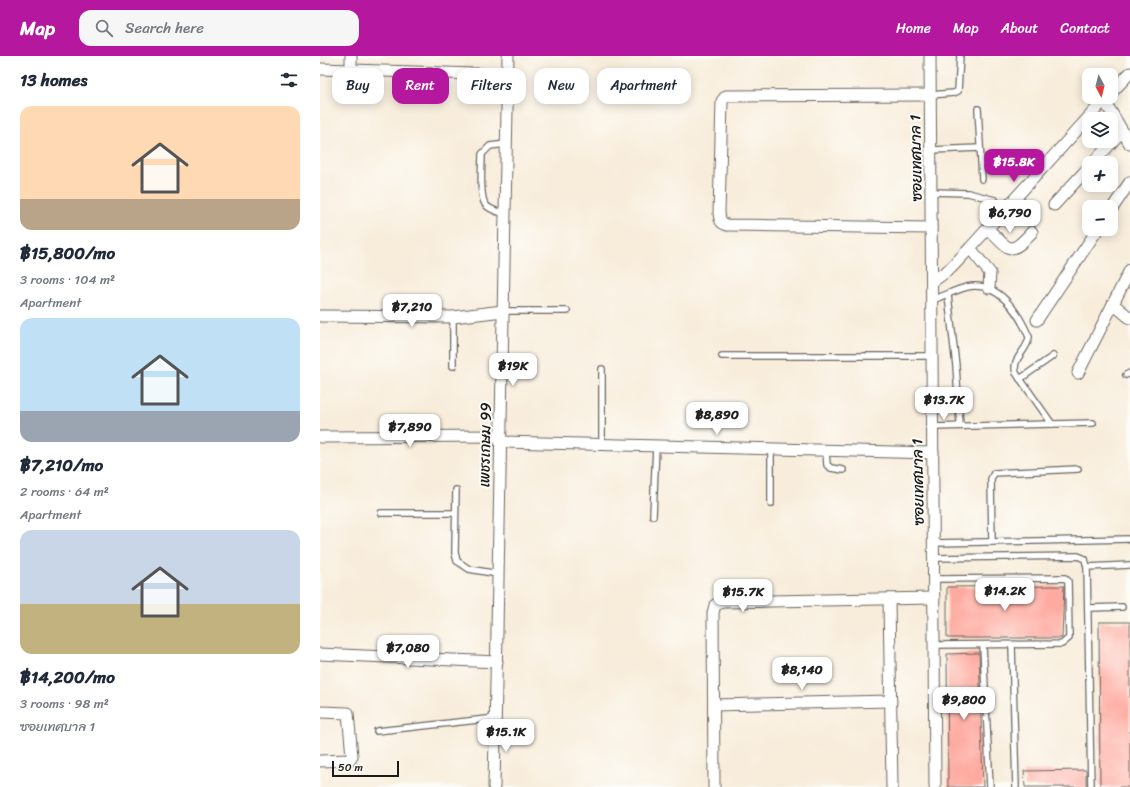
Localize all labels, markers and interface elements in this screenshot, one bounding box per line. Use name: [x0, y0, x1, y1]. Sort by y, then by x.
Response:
search box: [79, 10, 359, 46]
text: Map: [20, 12, 55, 45]
text: Search here: [125, 15, 204, 41]
text: Home: [896, 16, 931, 41]
text: Map: [953, 16, 979, 41]
text: About: [1001, 16, 1038, 41]
text: Contact: [1060, 16, 1110, 41]
icon: search: [93, 17, 115, 39]
text: 13 homes: [20, 65, 87, 95]
chip: Buy: [332, 68, 384, 104]
chip: Rent: [392, 68, 449, 104]
chip: Filters: [457, 68, 526, 104]
chip: New: [534, 68, 589, 104]
chip: Apartment: [597, 68, 691, 104]
north arrow: [1082, 68, 1118, 104]
map controls: [1082, 68, 1118, 236]
icon: filters: [278, 69, 300, 91]
button: layers: [1082, 112, 1118, 148]
street label: ซอยเทศบาล 1: [902, 114, 930, 202]
icon: home: [124, 132, 196, 204]
pin: ฿15.8K: [981, 149, 1047, 183]
text: ฿15.8K: [993, 150, 1035, 173]
button: +: [1082, 156, 1118, 192]
pin: ฿6,790: [977, 200, 1043, 234]
button: −: [1082, 200, 1118, 236]
text: ฿6,790: [989, 201, 1031, 224]
text: ฿15,800/mo: [20, 238, 115, 268]
text: 3 rooms · 104 m²: [20, 268, 115, 291]
text: Apartment: [20, 291, 81, 314]
pin: ฿7,210: [379, 294, 445, 328]
text: ฿7,210: [392, 295, 432, 318]
icon: home: [124, 344, 196, 416]
pin: ฿19K: [489, 353, 537, 387]
text: ฿19K: [498, 354, 528, 377]
pin: ฿13.7K: [911, 387, 977, 421]
text: ฿13.7K: [924, 388, 964, 411]
street label: เพชรเกษม 99: [471, 402, 499, 488]
pin: ฿8,890: [684, 402, 750, 436]
text: ฿8,890: [695, 403, 739, 426]
pin: ฿7,890: [377, 414, 443, 448]
text: ฿7,890: [388, 415, 432, 438]
street label: ซอยเทศบาล 1: [904, 438, 932, 526]
text: ฿7,210/mo: [20, 450, 103, 480]
text: 2 rooms · 64 m²: [20, 480, 109, 503]
text: Apartment: [20, 503, 81, 526]
icon: home: [124, 556, 196, 628]
pin: ฿14.2K: [972, 578, 1038, 612]
pin: ฿15.7K: [710, 579, 776, 613]
text: ฿14.2K: [984, 579, 1026, 602]
text: ฿15.7K: [722, 580, 764, 603]
pin: ฿7,080: [375, 635, 441, 669]
text: ฿7,080: [386, 636, 430, 659]
pin: ฿8,140: [769, 657, 835, 691]
text: ฿8,140: [781, 658, 823, 681]
text: ฿14,200/mo: [20, 662, 115, 692]
pin: ฿9,800: [931, 687, 997, 721]
text: ฿9,800: [942, 688, 986, 711]
text: 3 rooms · 98 m²: [20, 692, 109, 715]
text: ซอยเทศบาล 1: [20, 715, 95, 738]
pin: ฿15.1K: [473, 719, 539, 753]
text: ฿15.1K: [486, 720, 526, 743]
text: 50 m: [338, 758, 363, 777]
scale bar: [332, 759, 399, 778]

